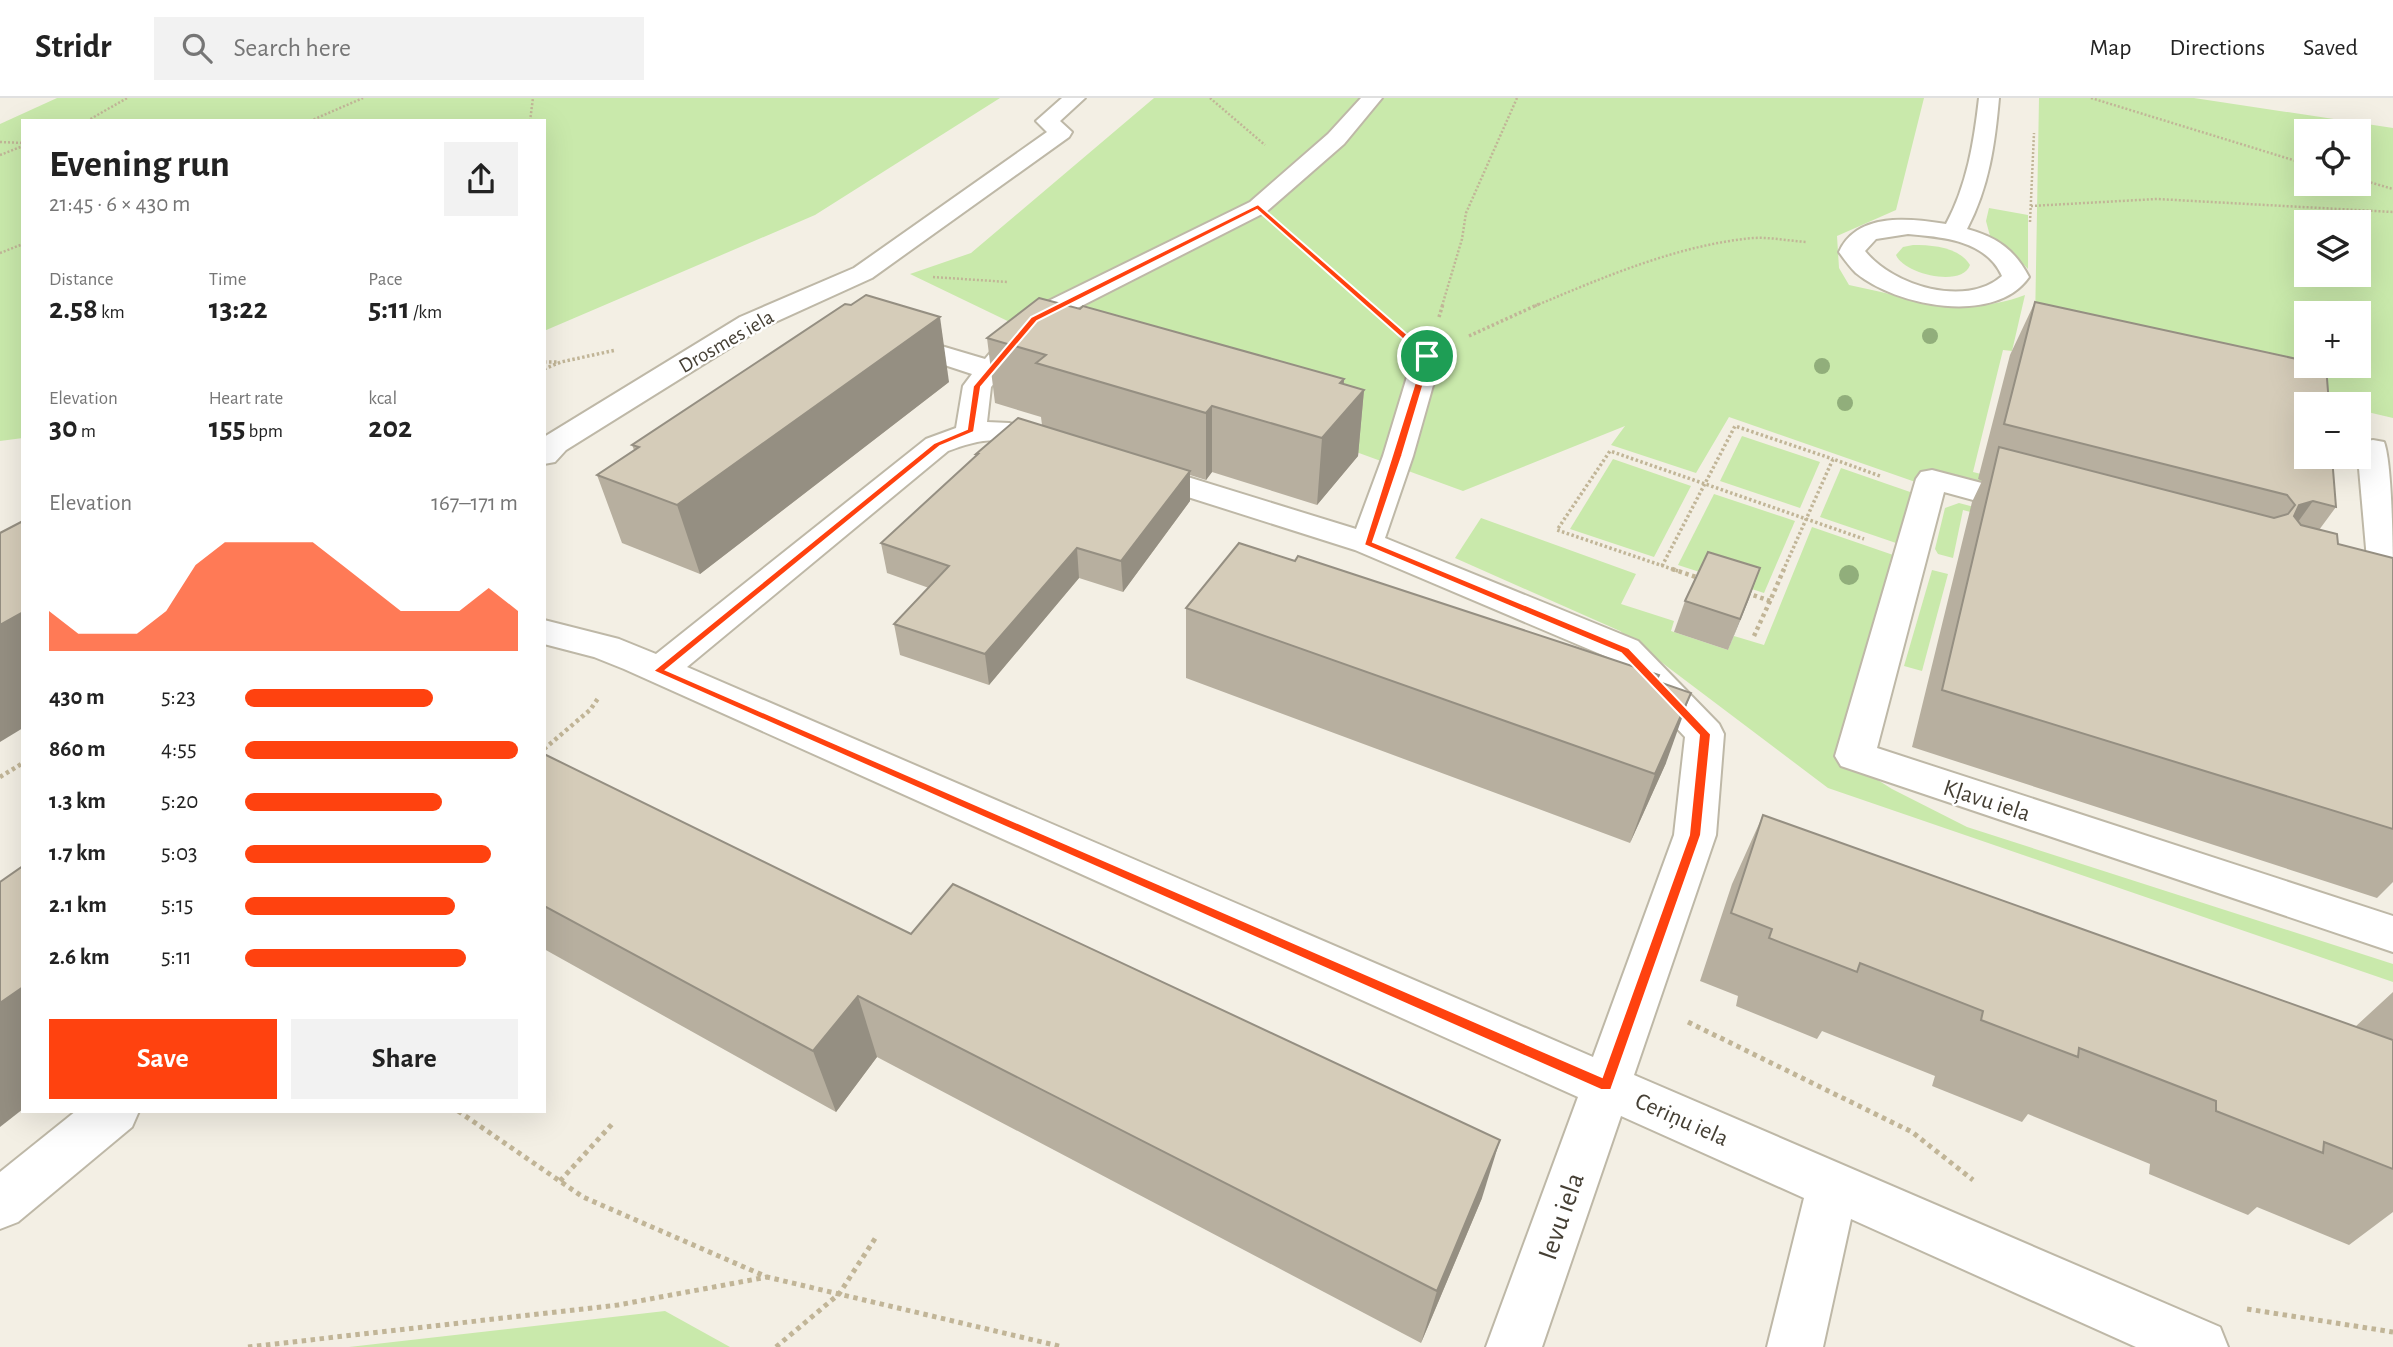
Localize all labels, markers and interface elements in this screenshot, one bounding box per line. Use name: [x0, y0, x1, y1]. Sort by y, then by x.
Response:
search box: [154, 17, 644, 80]
icon: search: [178, 29, 216, 67]
text: Stridr: [35, 31, 112, 64]
text: Search here: [234, 35, 351, 61]
text: Map: [2089, 36, 2131, 60]
text: Directions: [2169, 36, 2265, 60]
text: Saved: [2303, 36, 2358, 60]
map controls: [2294, 119, 2371, 469]
button: locate: [2294, 119, 2371, 196]
button: share: [444, 142, 518, 216]
text: Evening run: [49, 146, 230, 184]
text: 21:45 · 6 × 430 m: [49, 193, 191, 216]
button: layers: [2294, 210, 2371, 287]
text: Distance: [49, 270, 113, 289]
text: Time: [209, 270, 247, 289]
text: Pace: [368, 270, 403, 289]
text: 2.58: [49, 294, 98, 324]
text: 13:22: [209, 294, 268, 324]
text: 5:11: [368, 294, 410, 324]
button: +: [2294, 301, 2371, 378]
text: km: [98, 303, 125, 322]
text: /km: [410, 303, 442, 322]
street label: Drosmes iela: [675, 306, 778, 377]
pin: [1397, 326, 1457, 386]
icon: arrive: [1408, 337, 1446, 375]
text: Elevation: [49, 389, 118, 408]
text: Heart rate: [209, 389, 283, 408]
text: kcal: [368, 389, 397, 408]
button: −: [2294, 392, 2371, 469]
text: 30: [49, 413, 78, 443]
text: 155: [209, 413, 245, 443]
text: 202: [368, 413, 412, 443]
text: m: [78, 422, 96, 441]
text: bpm: [245, 422, 283, 441]
text: Elevation: [49, 492, 132, 515]
text: 167–171 m: [431, 492, 518, 515]
text: 430 m: [49, 686, 105, 709]
text: 5:23: [161, 686, 196, 709]
text: 860 m: [49, 738, 105, 761]
text: 4:55: [161, 738, 197, 761]
street label: Kļavu iela: [1940, 776, 2033, 827]
text: 1.3 km: [49, 790, 106, 813]
text: 5:20: [161, 790, 199, 813]
text: 1.7 km: [49, 842, 106, 865]
text: 5:03: [161, 842, 198, 865]
text: 2.1 km: [49, 894, 107, 917]
text: 5:15: [161, 894, 193, 917]
text: 2.6 km: [49, 946, 110, 969]
text: 5:11: [161, 946, 192, 969]
button: Save: [49, 1019, 277, 1099]
button: Share: [291, 1019, 518, 1099]
street label: Ceriņu iela: [1631, 1089, 1732, 1152]
street label: Ievu iela: [1534, 1169, 1590, 1264]

